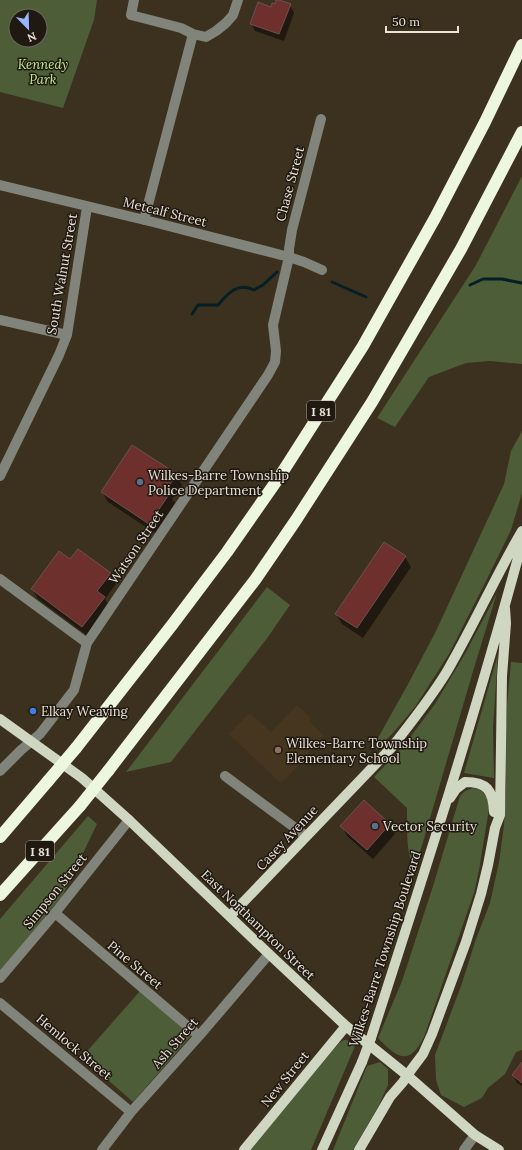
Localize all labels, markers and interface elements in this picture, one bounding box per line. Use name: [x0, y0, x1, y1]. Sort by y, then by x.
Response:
north arrow: [8, 8, 48, 48]
scale bar: [386, 8, 458, 34]
text: 50 m: [392, 14, 420, 29]
text: N: [25, 29, 39, 46]
park label: Kennedy Park: [18, 56, 69, 88]
street label: Chase Street: [272, 145, 308, 223]
street label: Metcalf Street: [121, 193, 209, 231]
street label: South Walnut Street: [43, 212, 81, 336]
road number: I 81: [307, 401, 335, 421]
place label: Wilkes-Barre Township Police Department: [148, 467, 289, 499]
marker: Wilkes-Barre Township Police Department: [135, 477, 145, 487]
street label: Watson Street: [105, 507, 167, 587]
place label: Elkay Weaving: [41, 703, 129, 720]
marker: Elkay Weaving: [28, 706, 38, 716]
place label: Wilkes-Barre Township Elementary School: [286, 735, 427, 767]
marker: Wilkes-Barre Township Elementary School: [273, 745, 283, 755]
street label: Casey Avenue: [252, 802, 322, 874]
place label: Vector Security: [382, 818, 477, 835]
marker: Vector Security: [370, 821, 380, 831]
road number: I 81: [26, 841, 54, 861]
street label: Wilkes-Barre Township Boulevard: [345, 849, 425, 1049]
street label: Simpson Street: [19, 850, 91, 932]
street label: East Northampton Street: [197, 866, 319, 984]
street label: Pine Street: [104, 937, 166, 993]
street label: Hemlock Street: [33, 1010, 115, 1084]
street label: Ash Street: [148, 1014, 202, 1073]
street label: New Street: [257, 1047, 313, 1111]

